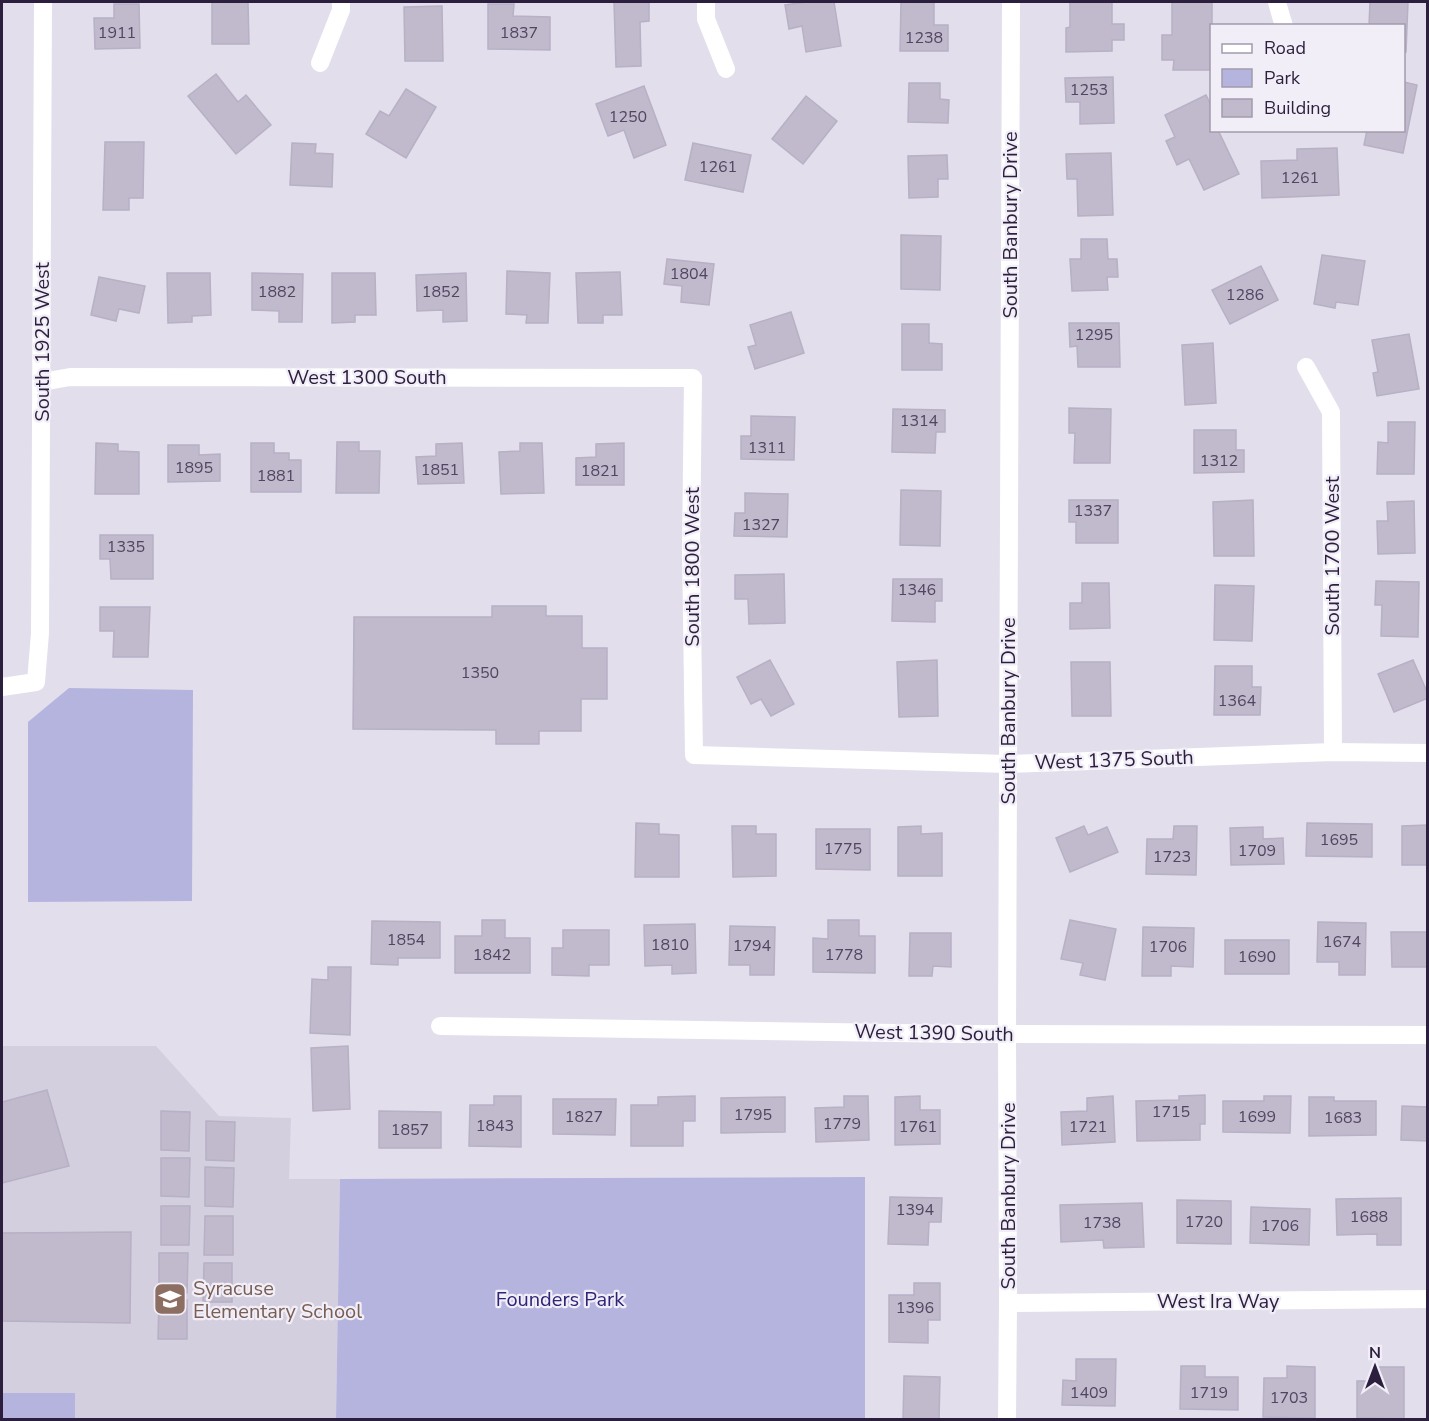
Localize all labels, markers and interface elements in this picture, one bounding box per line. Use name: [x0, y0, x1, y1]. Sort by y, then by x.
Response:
house number: 1911: [98, 22, 136, 44]
house number: 1837: [500, 22, 538, 44]
legend: [1210, 24, 1405, 132]
house number: 1238: [905, 27, 943, 49]
text: Road: [1264, 36, 1306, 60]
text: Park: [1264, 66, 1301, 90]
house number: 1253: [1070, 79, 1108, 101]
text: Building: [1264, 96, 1331, 120]
house number: 1250: [609, 106, 647, 128]
street label: South Banbury Drive: [997, 131, 1024, 319]
house number: 1261: [699, 156, 737, 178]
house number: 1261: [1281, 167, 1319, 189]
street label: South 1925 West: [29, 261, 56, 422]
house number: 1804: [670, 263, 709, 285]
house number: 1882: [258, 281, 296, 303]
house number: 1852: [422, 281, 460, 303]
house number: 1286: [1226, 284, 1264, 306]
house number: 1295: [1075, 324, 1113, 346]
street label: West 1300 South: [287, 364, 447, 391]
house number: 1314: [900, 410, 939, 432]
house number: 1311: [748, 437, 786, 459]
house number: 1312: [1200, 450, 1238, 472]
house number: 1895: [175, 457, 213, 479]
house number: 1851: [421, 459, 459, 481]
house number: 1821: [581, 460, 619, 482]
house number: 1881: [257, 465, 295, 487]
street label: South 1700 West: [1319, 475, 1346, 636]
street label: South 1800 West: [679, 486, 706, 647]
house number: 1337: [1074, 500, 1112, 522]
house number: 1327: [742, 514, 780, 536]
house number: 1335: [107, 536, 145, 558]
house number: 1346: [898, 579, 936, 601]
street label: South Banbury Drive: [995, 617, 1022, 805]
house number: 1350: [461, 662, 499, 684]
house number: 1364: [1218, 690, 1257, 712]
street label: West 1375 South: [1034, 744, 1194, 776]
house number: 1695: [1320, 829, 1358, 851]
house number: 1775: [824, 838, 862, 860]
house number: 1709: [1238, 840, 1276, 862]
house number: 1723: [1153, 846, 1191, 868]
house number: 1854: [387, 929, 426, 951]
house number: 1674: [1323, 931, 1362, 953]
house number: 1810: [651, 934, 689, 956]
house number: 1794: [733, 935, 772, 957]
house number: 1706: [1149, 936, 1187, 958]
house number: 1842: [473, 944, 511, 966]
house number: 1778: [825, 944, 863, 966]
house number: 1690: [1238, 946, 1276, 968]
street label: West 1390 South: [854, 1018, 1014, 1048]
house number: 1715: [1152, 1101, 1190, 1123]
street label: South Banbury Drive: [995, 1102, 1022, 1290]
house number: 1795: [734, 1104, 772, 1126]
house number: 1827: [565, 1106, 603, 1128]
house number: 1699: [1238, 1106, 1276, 1128]
house number: 1683: [1324, 1107, 1362, 1129]
house number: 1779: [823, 1113, 861, 1135]
house number: 1843: [476, 1115, 514, 1137]
house number: 1761: [899, 1116, 937, 1138]
house number: 1721: [1069, 1116, 1107, 1138]
house number: 1857: [391, 1119, 429, 1141]
house number: 1394: [896, 1199, 935, 1221]
house number: 1688: [1350, 1206, 1388, 1228]
house number: 1720: [1185, 1211, 1223, 1233]
house number: 1738: [1083, 1212, 1121, 1234]
house number: 1706: [1261, 1215, 1299, 1237]
place label: Syracuse Elementary School: [193, 1275, 362, 1325]
school or university icon: Syracuse Elementary School: [152, 1281, 188, 1317]
park label: Founders Park: [496, 1286, 625, 1313]
street label: West Ira Way: [1157, 1288, 1280, 1315]
house number: 1396: [896, 1297, 934, 1319]
north arrow: [1345, 1337, 1405, 1397]
text: N: [1369, 1342, 1381, 1364]
house number: 1409: [1070, 1382, 1108, 1404]
house number: 1719: [1190, 1382, 1228, 1404]
house number: 1703: [1270, 1387, 1308, 1409]

